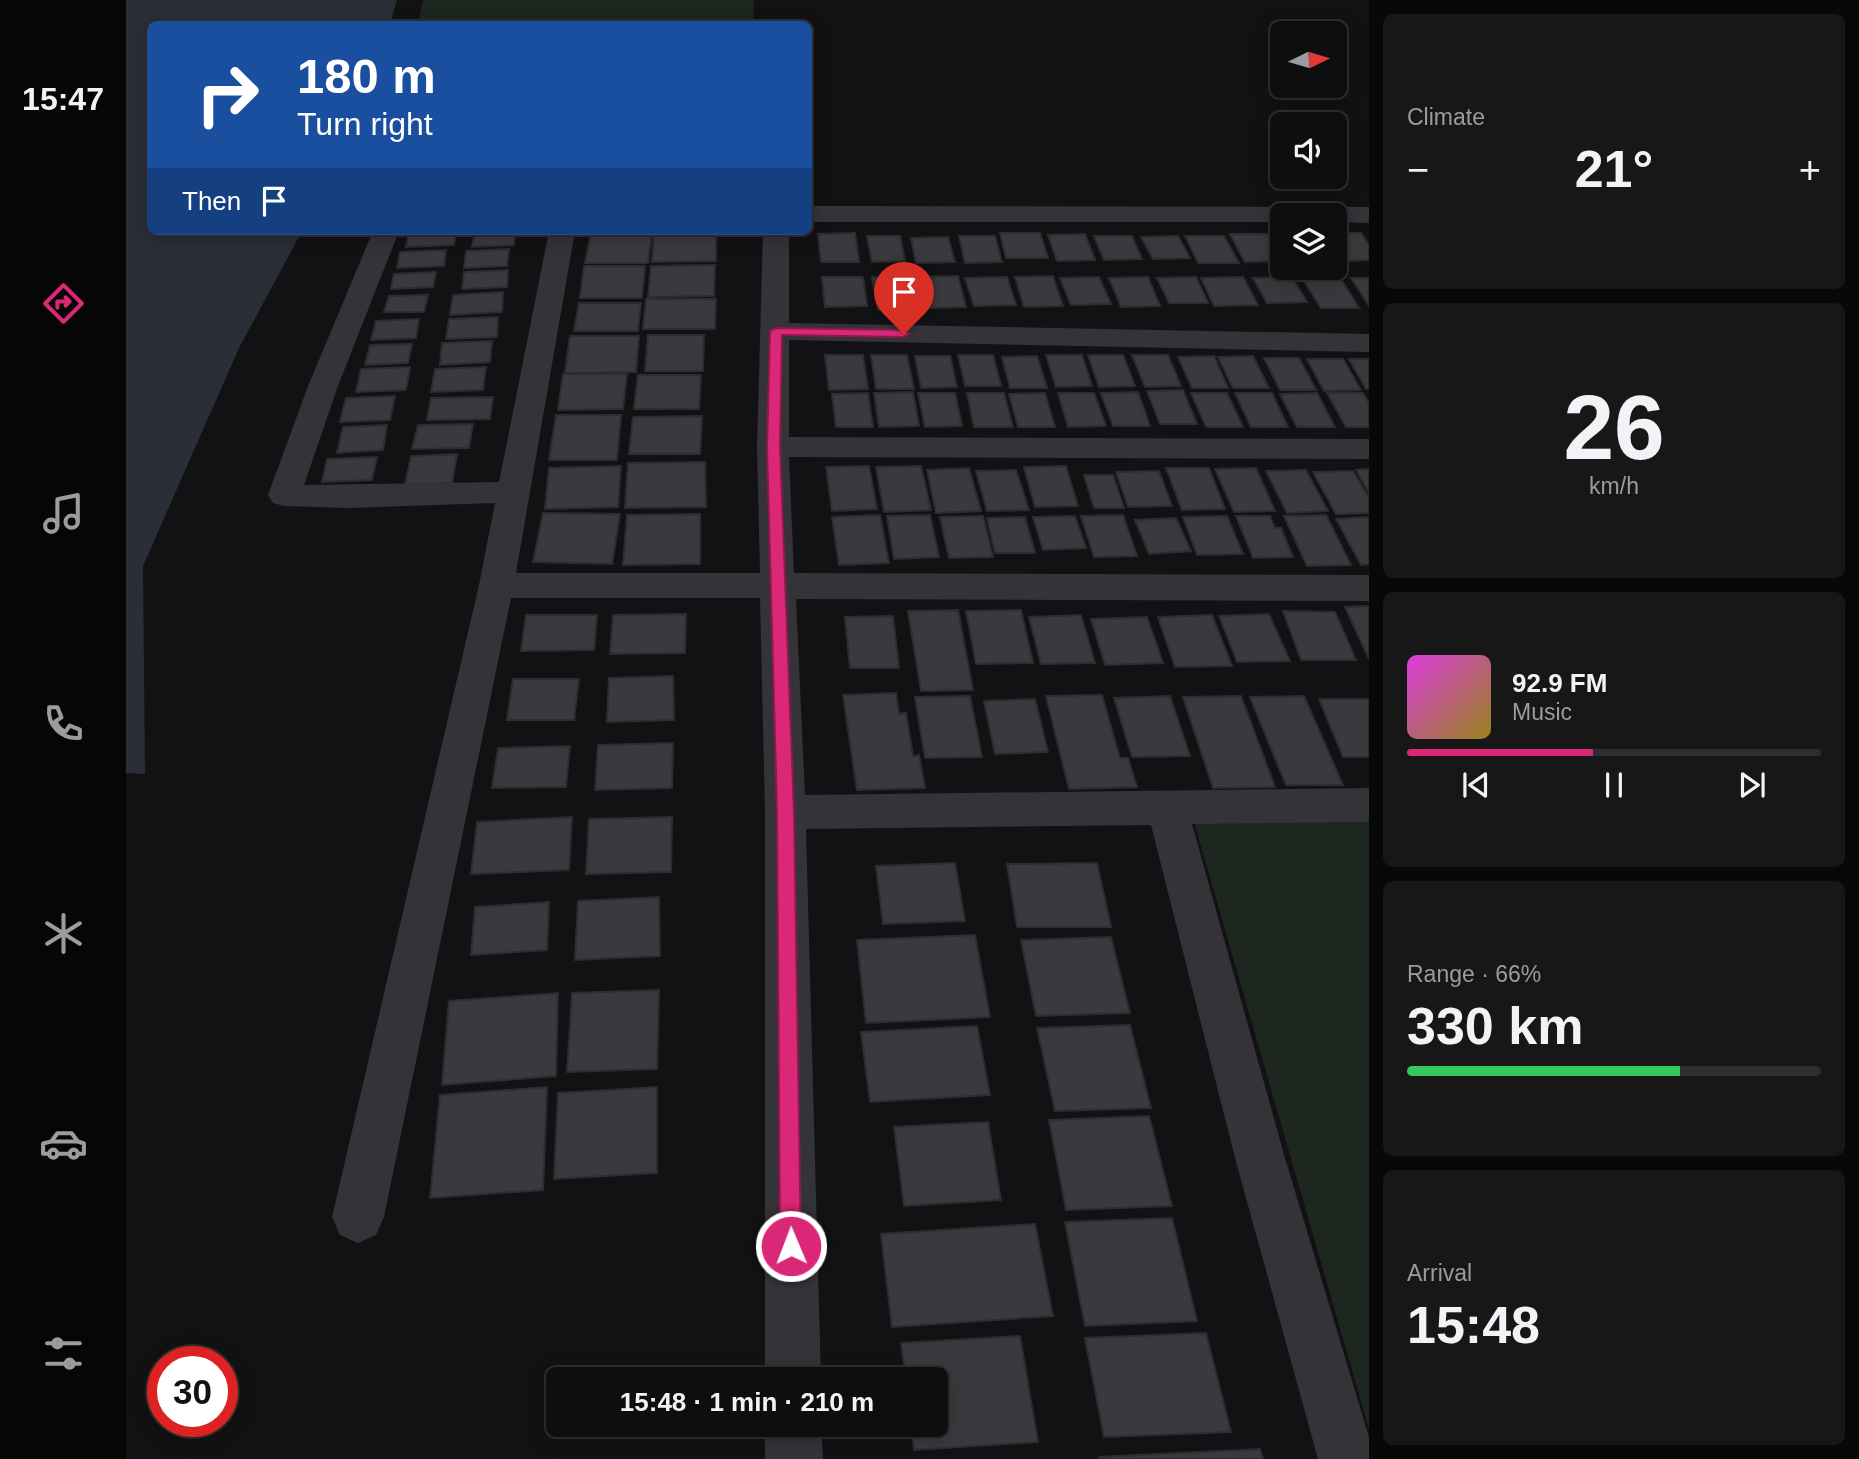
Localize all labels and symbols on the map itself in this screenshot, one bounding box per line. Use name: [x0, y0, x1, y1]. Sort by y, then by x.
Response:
north arrow: [1270, 21, 1348, 98]
pin: [874, 262, 934, 334]
position arrow: [754, 1209, 828, 1283]
speed limit sign: 30: [147, 1346, 238, 1437]

